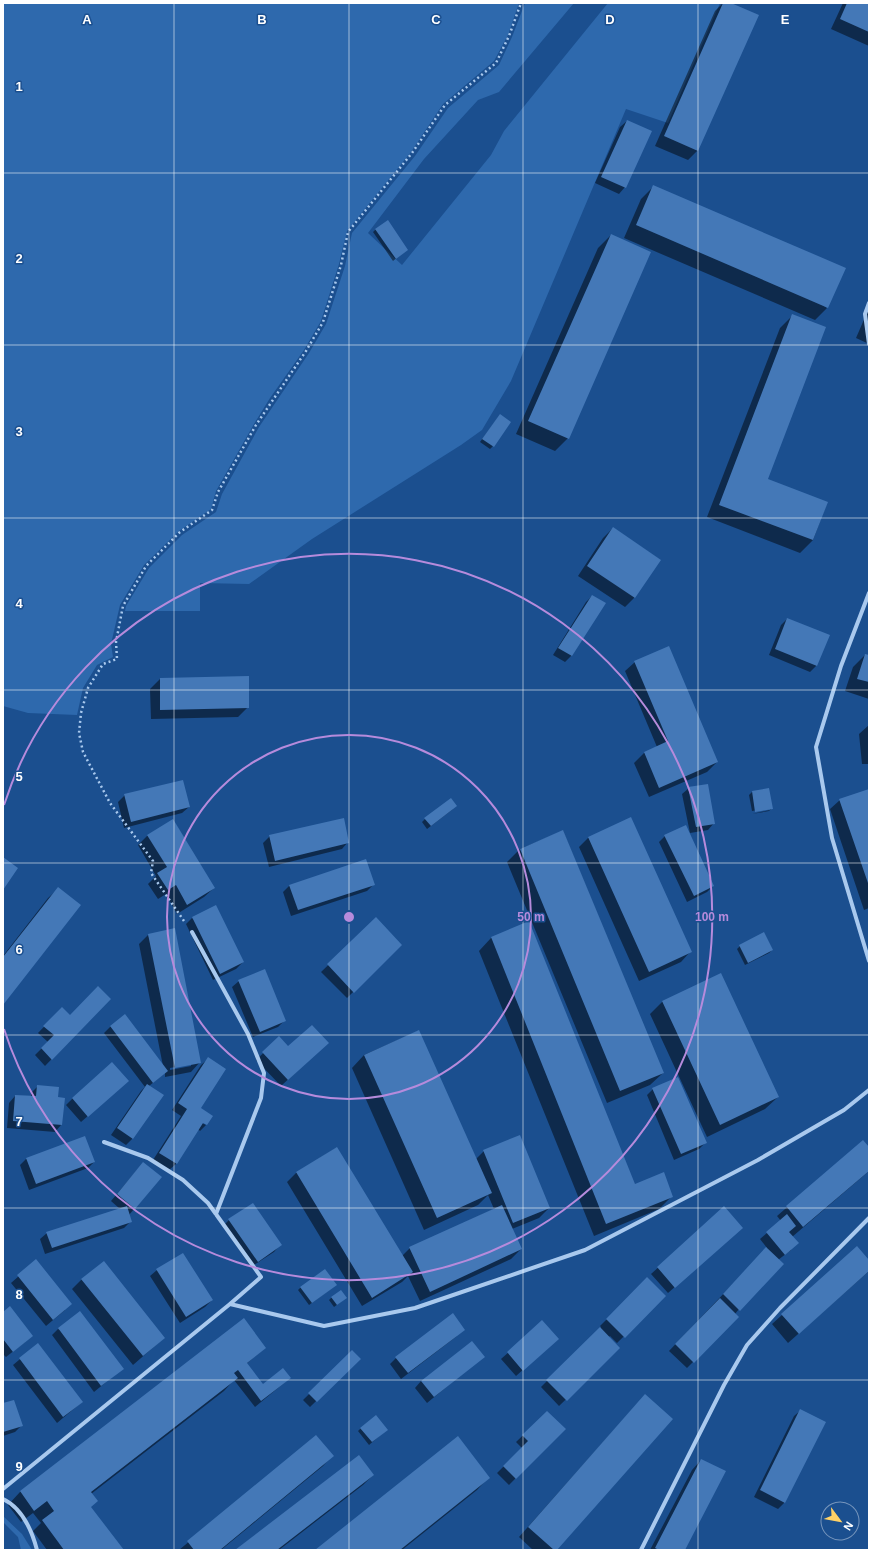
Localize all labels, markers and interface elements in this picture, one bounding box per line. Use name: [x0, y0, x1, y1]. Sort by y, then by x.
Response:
text: A: [82, 12, 92, 27]
text: B: [257, 12, 267, 27]
text: C: [431, 12, 441, 27]
text: D: [605, 12, 615, 27]
text: E: [781, 12, 790, 27]
text: 1: [15, 79, 23, 94]
text: 2: [15, 251, 23, 266]
text: 3: [15, 424, 23, 439]
text: 4: [15, 596, 23, 611]
text: 5: [15, 769, 23, 784]
centre of rings: [342, 910, 356, 924]
text: 50 m: [517, 910, 545, 924]
text: 100 m: [695, 910, 729, 924]
text: 6: [15, 942, 23, 957]
text: 7: [15, 1114, 23, 1129]
text: 8: [15, 1287, 23, 1302]
text: 9: [15, 1459, 23, 1474]
north arrow: [820, 1501, 860, 1541]
text: N: [841, 1520, 856, 1533]

